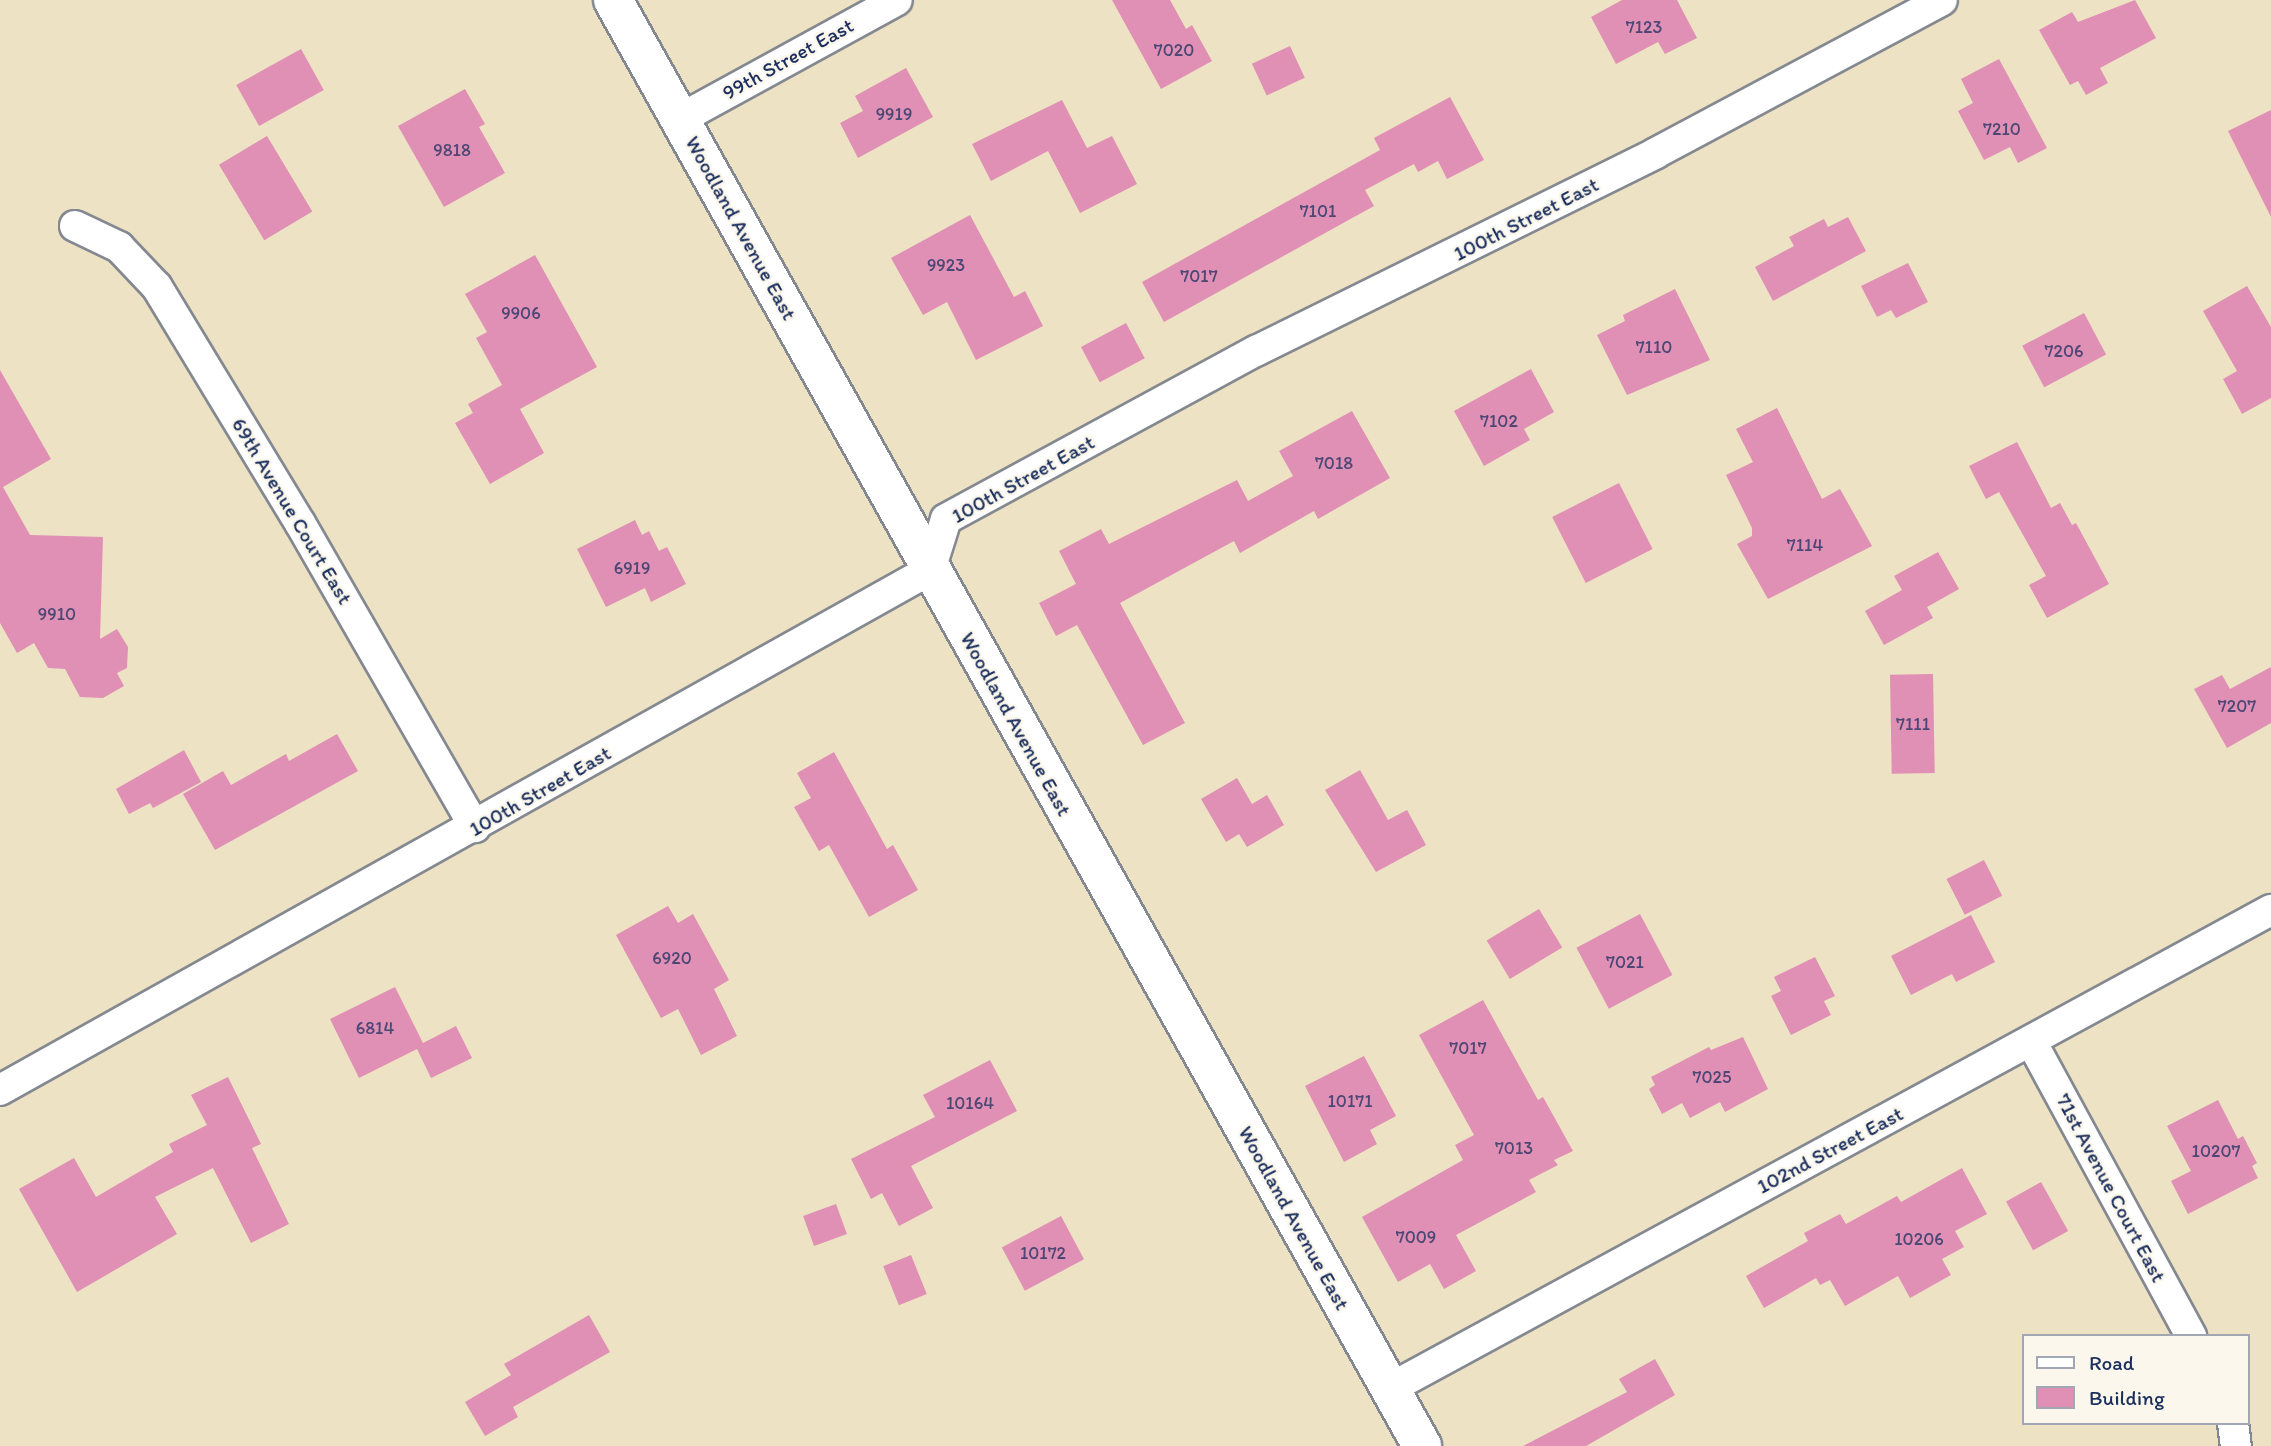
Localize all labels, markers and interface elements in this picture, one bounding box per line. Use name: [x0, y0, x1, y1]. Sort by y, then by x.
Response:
street label: 99th Street East: [718, 13, 858, 105]
house number: 7123: [1626, 16, 1662, 38]
house number: 7020: [1154, 39, 1194, 61]
house number: 9919: [876, 103, 912, 125]
house number: 7210: [1983, 118, 2021, 140]
street label: Woodland Avenue East: [680, 132, 802, 324]
house number: 9818: [433, 139, 471, 161]
street label: 100th Street East: [1449, 172, 1603, 266]
house number: 7101: [1300, 200, 1336, 222]
house number: 9923: [927, 254, 965, 276]
house number: 7017: [1180, 265, 1218, 287]
house number: 9906: [501, 302, 541, 324]
house number: 7110: [1636, 336, 1672, 358]
house number: 7206: [2044, 340, 2084, 362]
house number: 7102: [1480, 410, 1518, 432]
street label: 69th Avenue Court East: [227, 414, 357, 608]
street label: 100th Street East: [947, 429, 1099, 529]
house number: 7018: [1315, 452, 1353, 474]
house number: 7114: [1787, 534, 1823, 556]
house number: 6919: [614, 557, 650, 579]
house number: 9910: [38, 603, 76, 625]
street label: Woodland Avenue East: [955, 628, 1077, 820]
house number: 7207: [2218, 695, 2256, 717]
house number: 7111: [1896, 713, 1930, 735]
street label: 100th Street East: [465, 740, 615, 842]
house number: 6920: [652, 947, 692, 969]
house number: 7021: [1606, 951, 1644, 973]
house number: 6814: [356, 1017, 394, 1039]
house number: 7017: [1449, 1037, 1487, 1059]
house number: 7025: [1693, 1066, 1731, 1088]
house number: 10171: [1327, 1090, 1373, 1112]
street label: 71st Avenue Court East: [2051, 1090, 2171, 1286]
house number: 10164: [946, 1092, 994, 1114]
street label: 102nd Street East: [1753, 1101, 1907, 1199]
street label: Woodland Avenue East: [1233, 1122, 1355, 1314]
house number: 7013: [1495, 1137, 1533, 1159]
house number: 10207: [2192, 1140, 2240, 1162]
house number: 7009: [1396, 1226, 1436, 1248]
house number: 10206: [1894, 1228, 1944, 1250]
house number: 10172: [1020, 1242, 1066, 1264]
legend: [2022, 1334, 2250, 1425]
text: Road: [2089, 1350, 2134, 1375]
text: Building: [2089, 1385, 2165, 1410]

